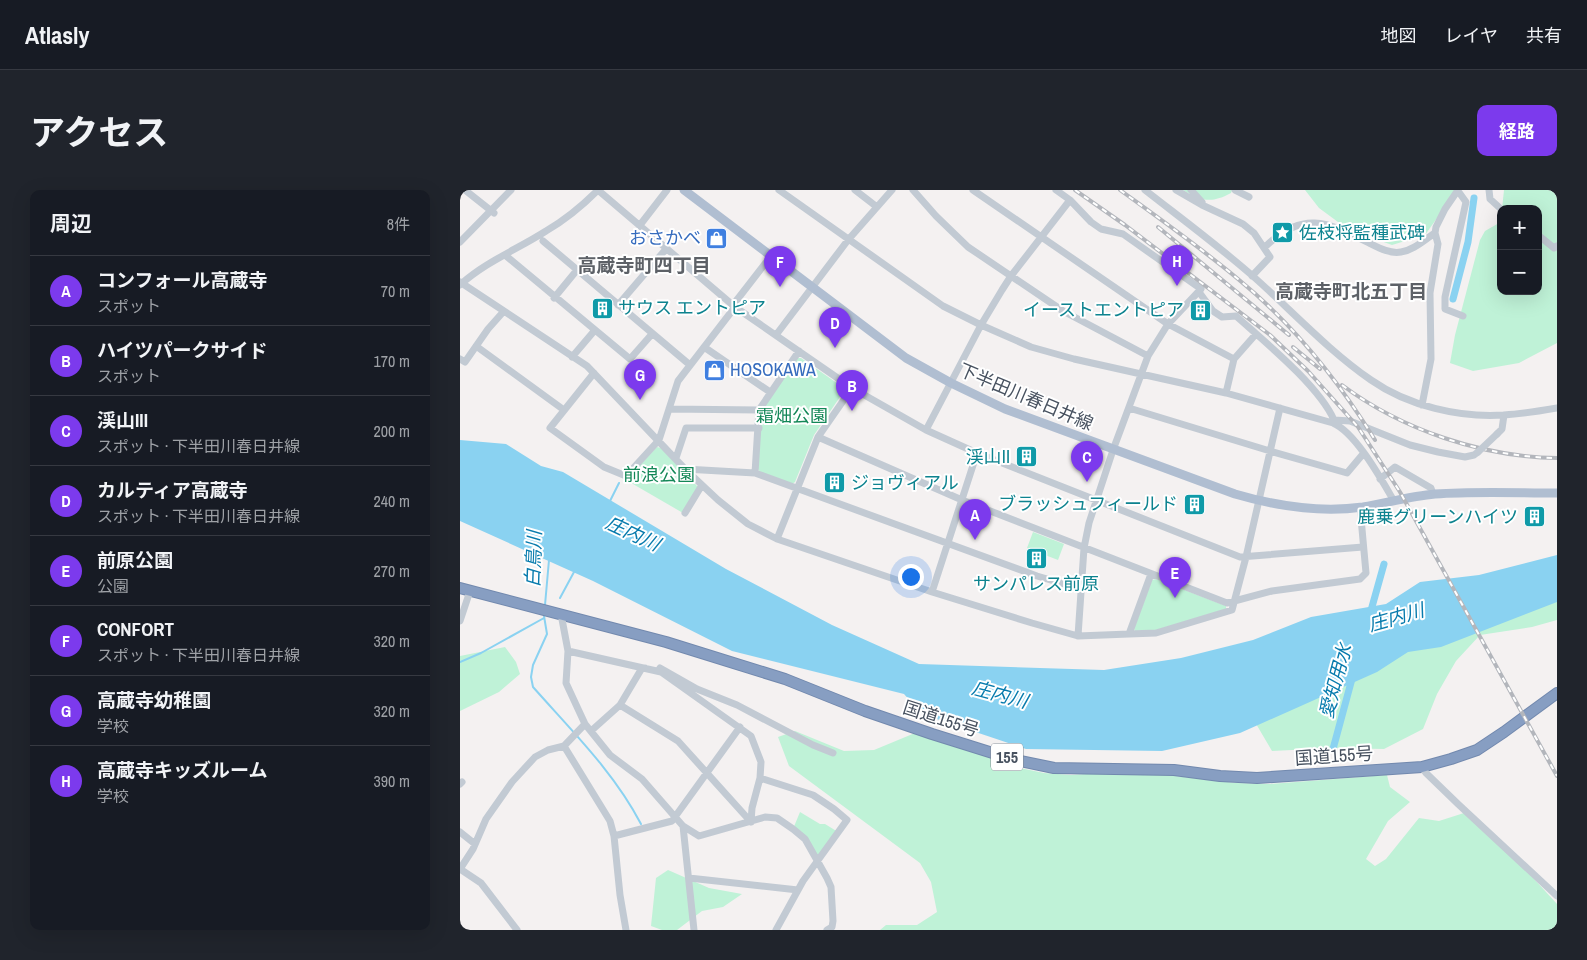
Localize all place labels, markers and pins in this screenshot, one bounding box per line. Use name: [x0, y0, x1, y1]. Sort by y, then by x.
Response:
place label: 佐枝将監種武碑: [1299, 220, 1425, 245]
place icon: 佐枝将監種武碑: [1271, 221, 1295, 245]
place label: おさかべ: [629, 225, 701, 250]
shop icon: おさかべ: [705, 226, 729, 250]
pin: H: [1161, 245, 1193, 286]
pin: F: [764, 246, 796, 287]
place label: サウス エントピア: [618, 295, 766, 320]
building icon: サウス エントピア: [590, 296, 614, 320]
place label: イーストエントピア: [1023, 297, 1184, 322]
building icon: イーストエントピア: [1188, 298, 1212, 322]
pin: D: [819, 307, 851, 348]
place label: HOSOKAWA: [730, 357, 816, 382]
shop icon: HOSOKAWA: [702, 358, 726, 382]
pin: G: [624, 359, 656, 400]
pin: B: [836, 370, 868, 411]
pin: C: [1071, 441, 1103, 482]
place label: 渓山II: [966, 444, 1010, 469]
building icon: 渓山II: [1014, 445, 1038, 469]
place label: ジョヴィアル: [851, 470, 959, 495]
building icon: ジョヴィアル: [823, 471, 847, 495]
place label: ブラッシュフィールド: [998, 491, 1178, 516]
building icon: ブラッシュフィールド: [1182, 492, 1206, 516]
pin: A: [959, 499, 991, 540]
place label: 鹿乗グリーンハイツ: [1357, 504, 1518, 529]
building icon: 鹿乗グリーンハイツ: [1522, 505, 1546, 529]
building icon: サンパレス前原: [1024, 547, 1048, 571]
pin: E: [1159, 557, 1191, 598]
place label: サンパレス前原: [973, 571, 1099, 596]

